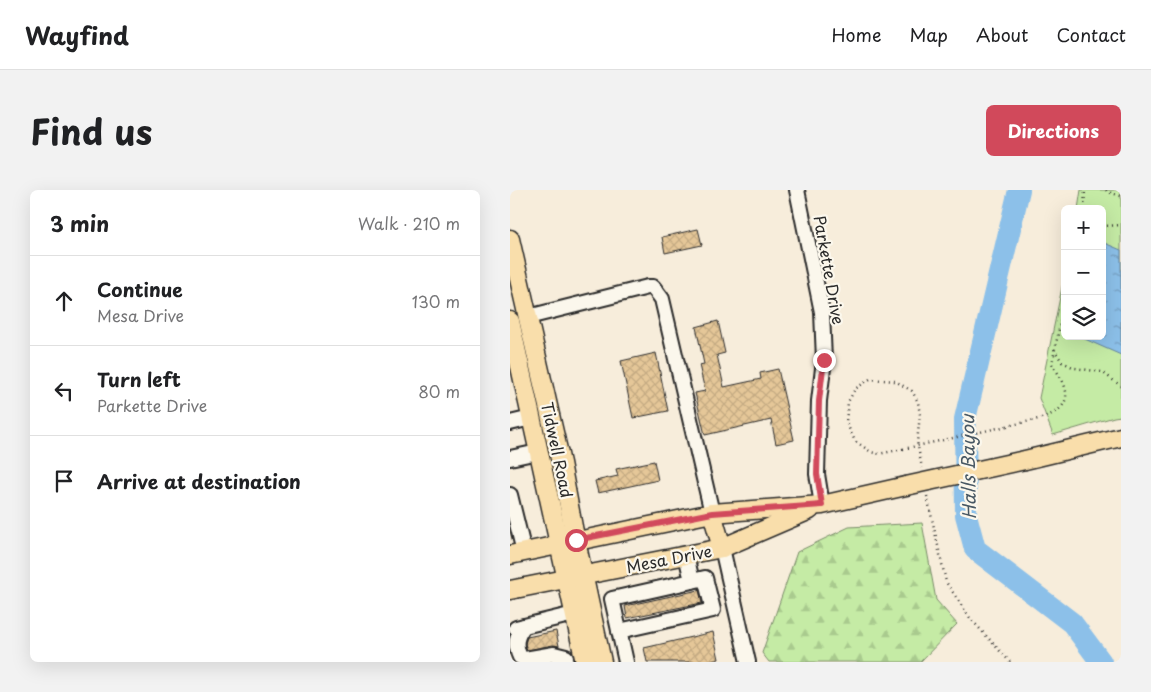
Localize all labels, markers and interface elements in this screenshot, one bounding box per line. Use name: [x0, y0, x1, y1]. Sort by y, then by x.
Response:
text: Wayfind: [25, 17, 129, 53]
text: Home: [831, 21, 881, 48]
text: Map: [909, 21, 948, 48]
text: About: [976, 21, 1028, 48]
text: Contact: [1056, 21, 1126, 48]
text: Find us: [30, 104, 152, 157]
button: Directions: [986, 105, 1121, 156]
map controls: [1061, 205, 1106, 340]
button: +: [1061, 205, 1106, 250]
text: 3 min: [50, 207, 109, 239]
text: Walk · 210 m: [358, 211, 460, 235]
street label: Parkette Drive: [809, 213, 851, 326]
button: −: [1061, 250, 1106, 295]
text: Continue: [97, 275, 183, 303]
icon: ahead: [50, 287, 78, 315]
text: 130 m: [412, 289, 460, 313]
button: layers: [1061, 295, 1106, 340]
text: Mesa Drive: [97, 303, 184, 327]
route end: [813, 349, 836, 372]
text: Turn left: [97, 365, 181, 393]
icon: left: [50, 377, 78, 405]
text: 80 m: [418, 379, 460, 403]
text: Parkette Drive: [97, 393, 207, 417]
street label: Tidwell Road: [536, 400, 580, 500]
water label: Halls Bayou: [953, 413, 982, 520]
icon: arrive: [50, 467, 78, 495]
text: Arrive at destination: [97, 467, 301, 495]
route start: [565, 529, 588, 552]
street label: Mesa Drive: [624, 538, 714, 578]

